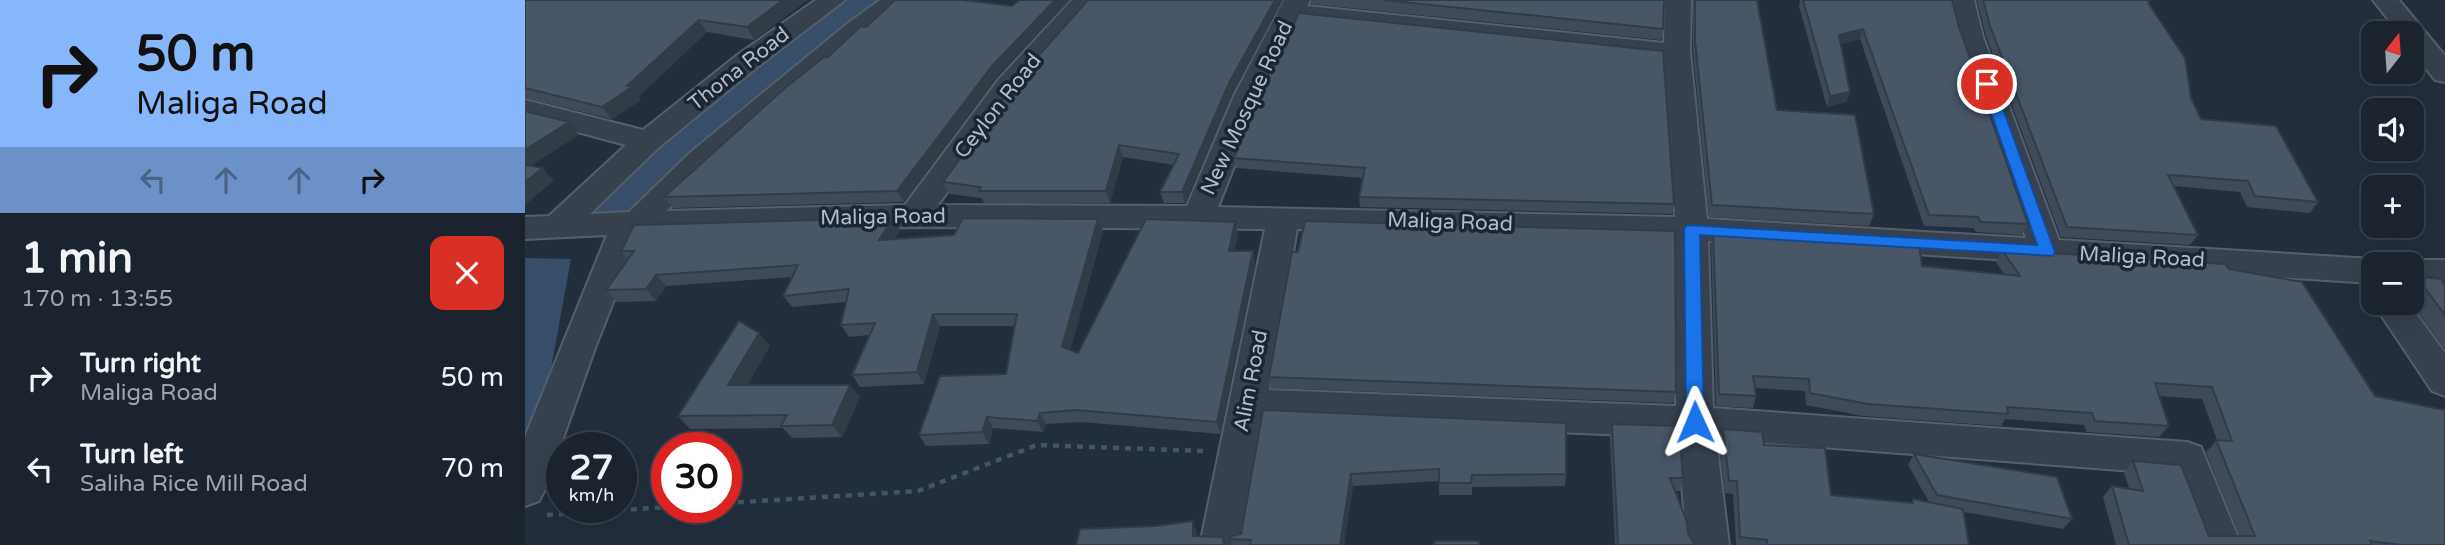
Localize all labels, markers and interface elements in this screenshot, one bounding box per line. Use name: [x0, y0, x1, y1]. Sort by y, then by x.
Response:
street label: New Mosque Road: [1196, 17, 1298, 199]
north arrow: [2361, 21, 2424, 84]
map controls: [2361, 21, 2424, 315]
street label: Thona Road: [684, 22, 794, 116]
text: 50 m: [136, 25, 255, 84]
icon: right: [21, 28, 112, 119]
street label: Ceylon Road: [949, 49, 1047, 163]
pin: [1957, 54, 2017, 114]
icon: arrive: [1968, 65, 2006, 103]
text: Maliga Road: [136, 85, 328, 123]
button: sound: [2361, 98, 2424, 161]
icon: left: [134, 161, 172, 199]
icon: ahead: [207, 161, 245, 199]
icon: ahead: [280, 161, 318, 199]
icon: right: [353, 161, 391, 199]
button: +: [2361, 175, 2424, 238]
street label: Maliga Road: [820, 203, 946, 231]
street label: Maliga Road: [1387, 207, 1513, 237]
text: 1 min: [21, 233, 133, 284]
button: close: [430, 236, 504, 310]
street label: Maliga Road: [2079, 241, 2205, 273]
button: −: [2361, 252, 2424, 315]
text: 170 m · 13:55: [21, 285, 173, 313]
street label: Alim Road: [1229, 328, 1273, 434]
text: Turn right: [80, 348, 201, 379]
icon: right: [21, 359, 59, 397]
text: 50 m: [441, 362, 504, 393]
text: Maliga Road: [80, 379, 218, 407]
position arrow: [1658, 385, 1732, 459]
speed limit sign: 30: [651, 432, 742, 523]
text: Turn left: [80, 439, 183, 470]
text: 27: [570, 447, 613, 489]
icon: left: [21, 450, 59, 488]
text: 70 m: [441, 453, 504, 484]
text: Saliha Rice Mill Road: [80, 470, 308, 498]
text: km/h: [569, 484, 614, 506]

